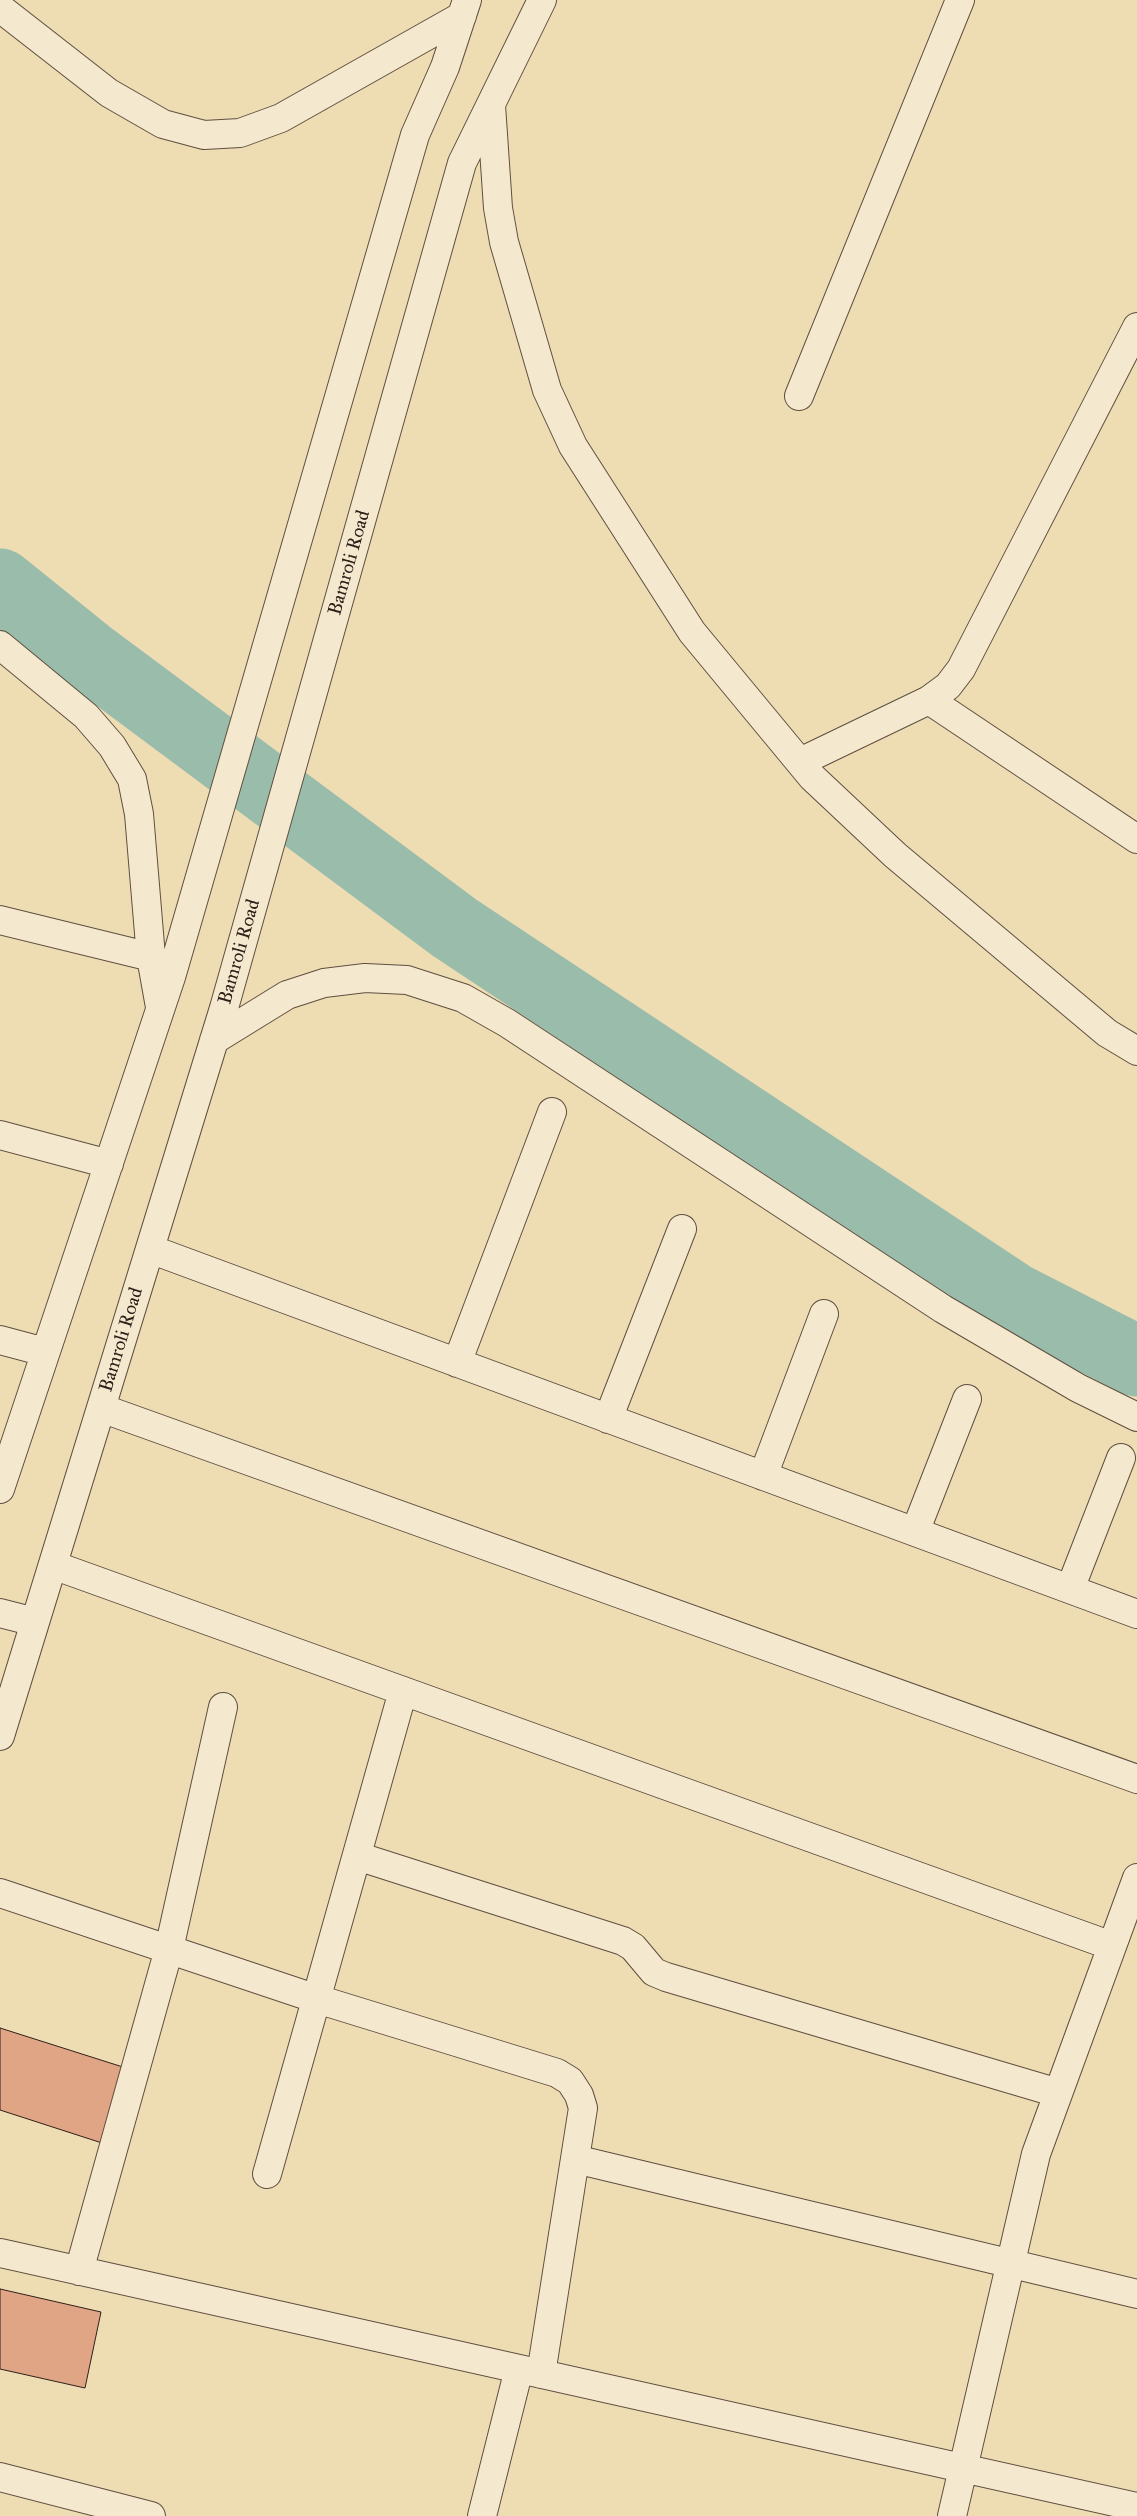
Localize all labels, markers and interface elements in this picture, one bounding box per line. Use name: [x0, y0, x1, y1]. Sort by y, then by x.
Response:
street label: Bamroli Road: [324, 508, 376, 618]
street label: Bamroli Road: [214, 897, 266, 1007]
street label: Bamroli Road: [95, 1285, 149, 1395]

